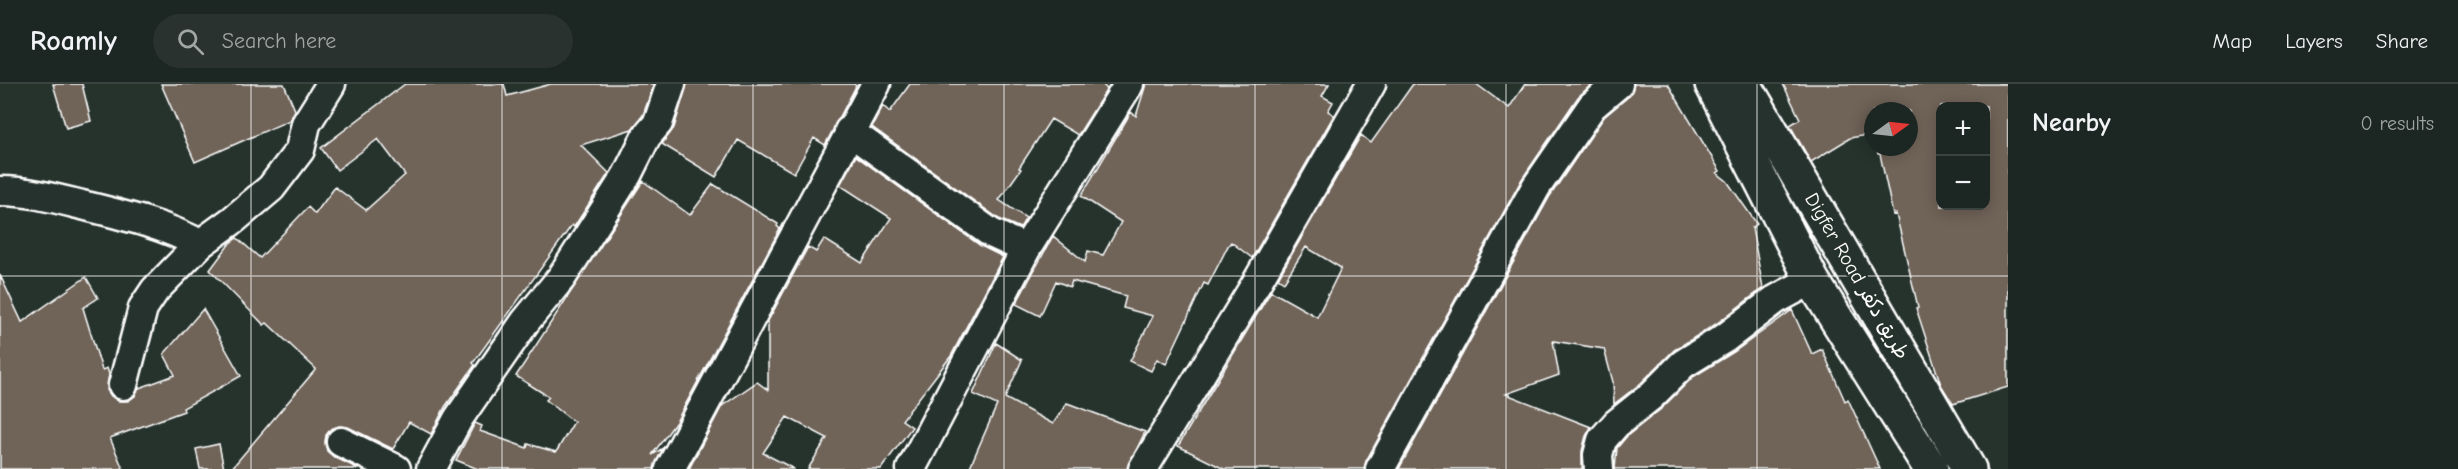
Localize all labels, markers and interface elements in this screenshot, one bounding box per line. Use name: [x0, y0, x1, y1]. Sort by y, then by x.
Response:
search box: [153, 14, 573, 68]
text: Roamly: [30, 25, 117, 57]
icon: search: [174, 25, 207, 58]
text: Search here: [222, 28, 336, 54]
text: Map: [2213, 29, 2252, 53]
text: Layers: [2285, 29, 2343, 53]
text: Share: [2376, 29, 2428, 53]
north arrow: [1864, 102, 1918, 156]
map controls: [1936, 102, 1990, 210]
button: +: [1936, 102, 1990, 156]
text: Nearby: [2032, 108, 2111, 138]
text: 0 results: [2361, 112, 2434, 135]
button: −: [1936, 156, 1990, 210]
street label: Digfer Road طريق دكفر: [1800, 189, 1914, 363]

